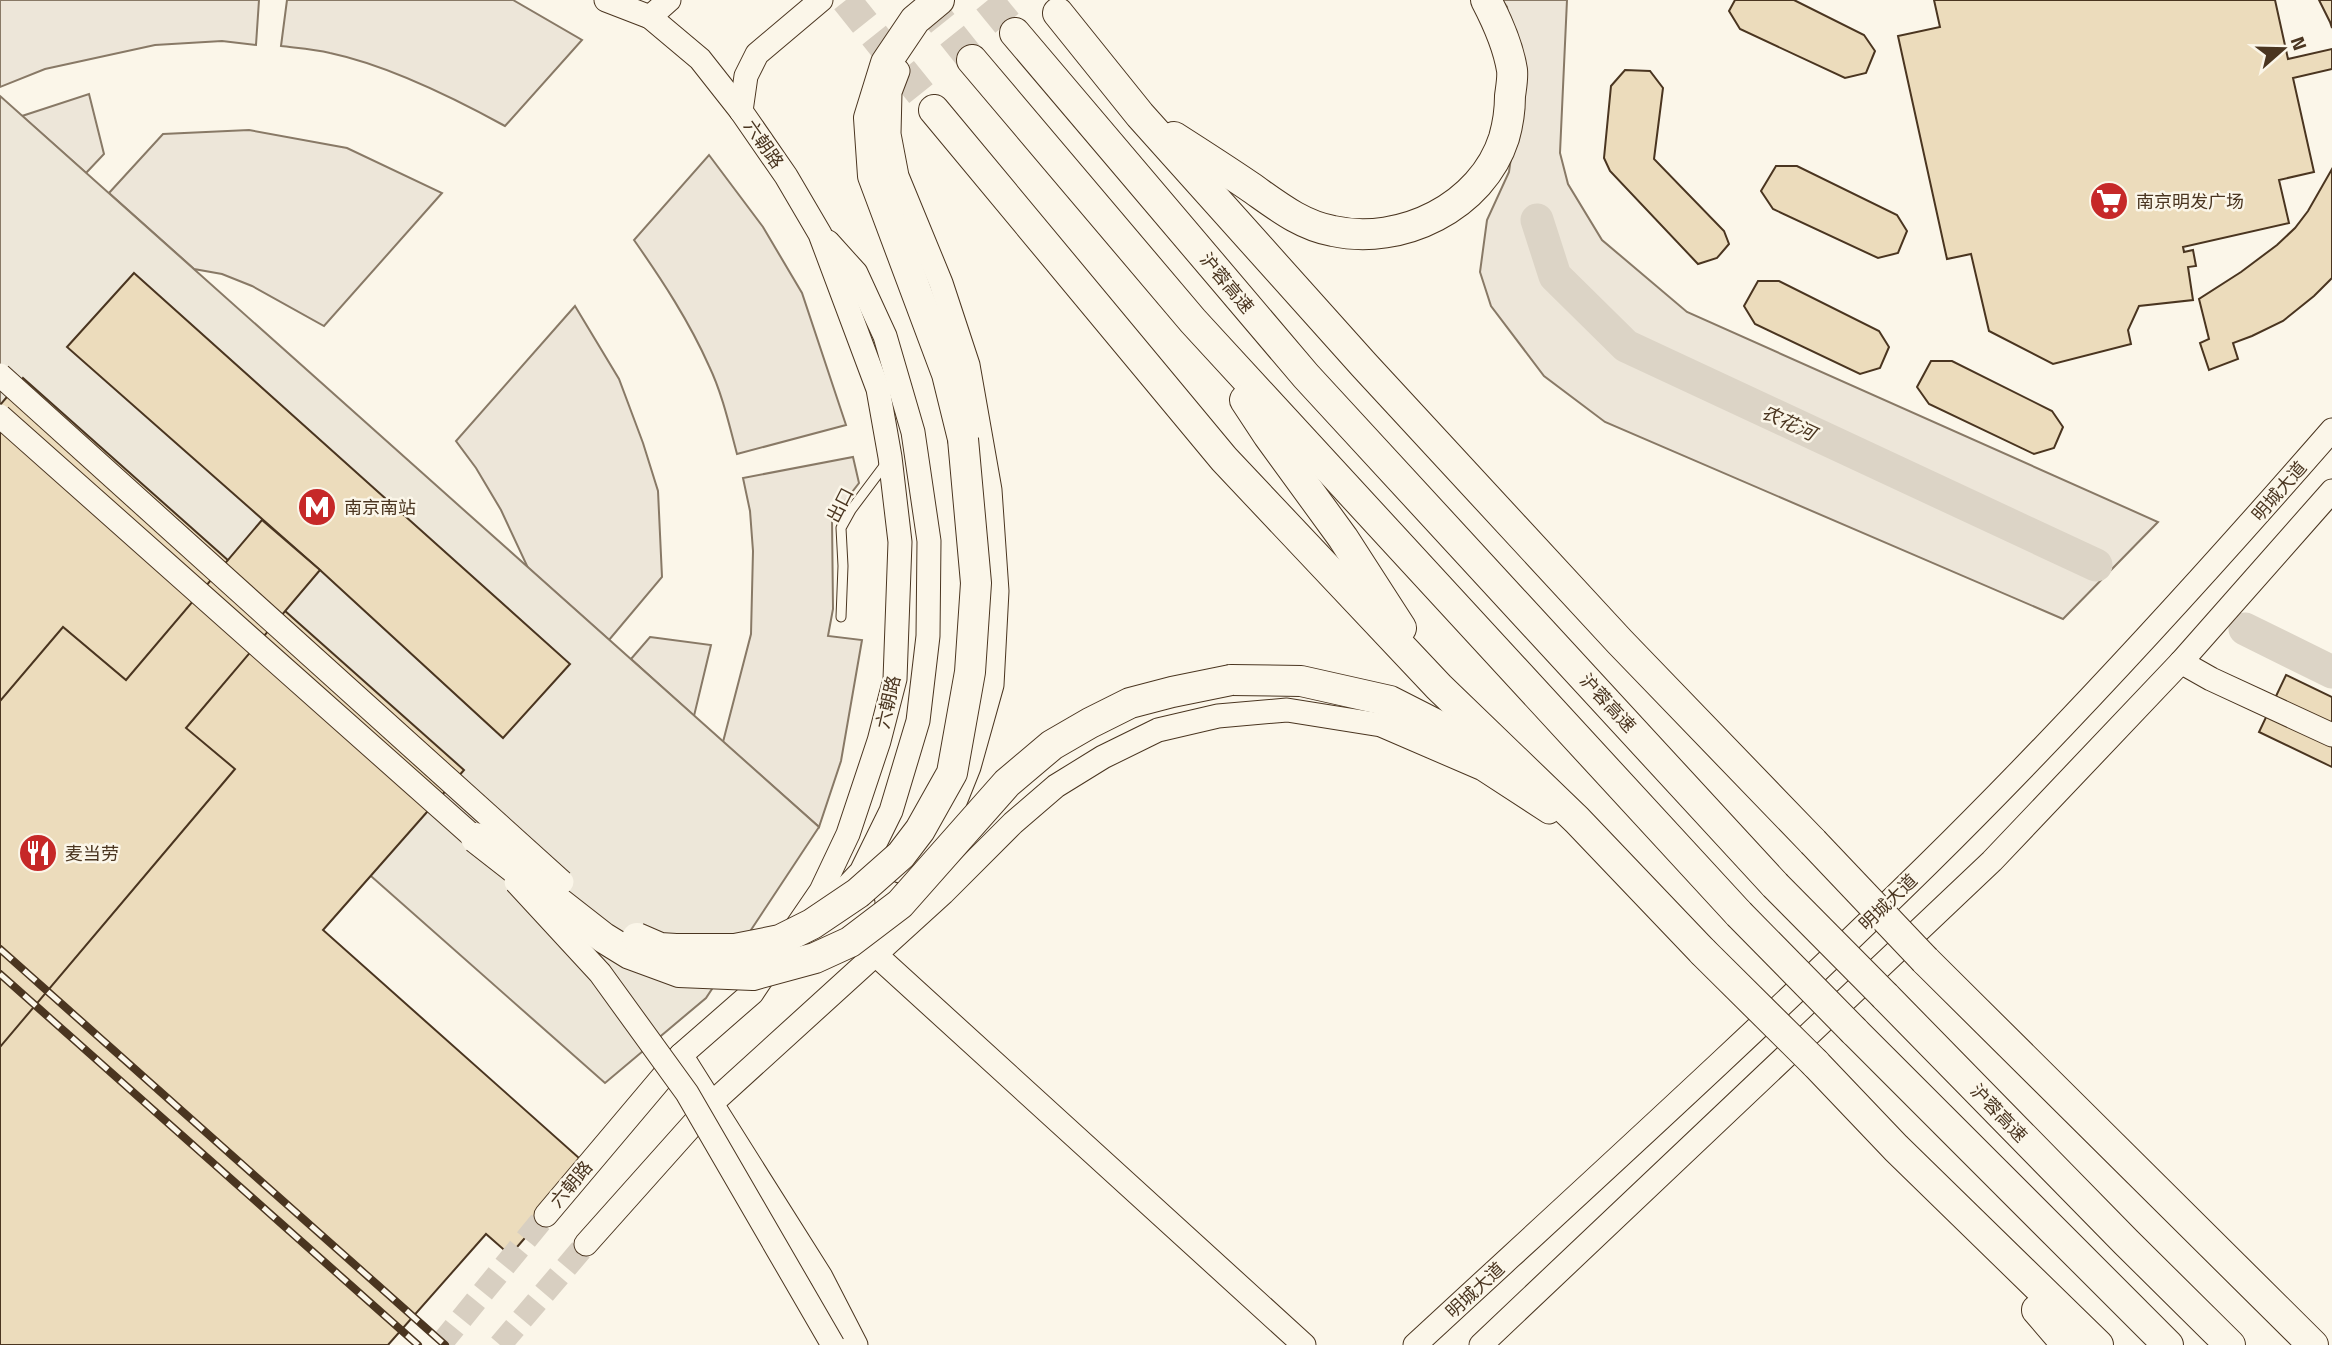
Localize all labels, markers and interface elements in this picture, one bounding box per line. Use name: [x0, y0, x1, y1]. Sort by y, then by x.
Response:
north arrow: [2248, 14, 2318, 84]
text: N: [2284, 32, 2315, 54]
street label: 六朝路: [737, 114, 791, 174]
supermarket icon: 南京明发广场: [2088, 180, 2130, 222]
place label: 南京明发广场: [2136, 188, 2244, 215]
street label: 沪蓉高速: [1194, 247, 1260, 319]
water label: 农花河: [1757, 397, 1825, 449]
street label: 明城大道: [2245, 455, 2313, 527]
street label: 出口: [820, 483, 860, 527]
metro station icon: 南京南站: [296, 486, 338, 528]
place label: 南京南站: [344, 494, 416, 521]
street label: 沪蓉高速: [1574, 667, 1642, 739]
street label: 六朝路: [869, 673, 907, 731]
restaurant icon: 麦当劳: [17, 832, 59, 874]
place label: 麦当劳: [65, 840, 119, 867]
street label: 明城大道: [1853, 867, 1923, 937]
street label: 沪蓉高速: [1964, 1078, 2034, 1148]
street label: 六朝路: [543, 1155, 599, 1213]
street label: 明城大道: [1439, 1256, 1511, 1324]

